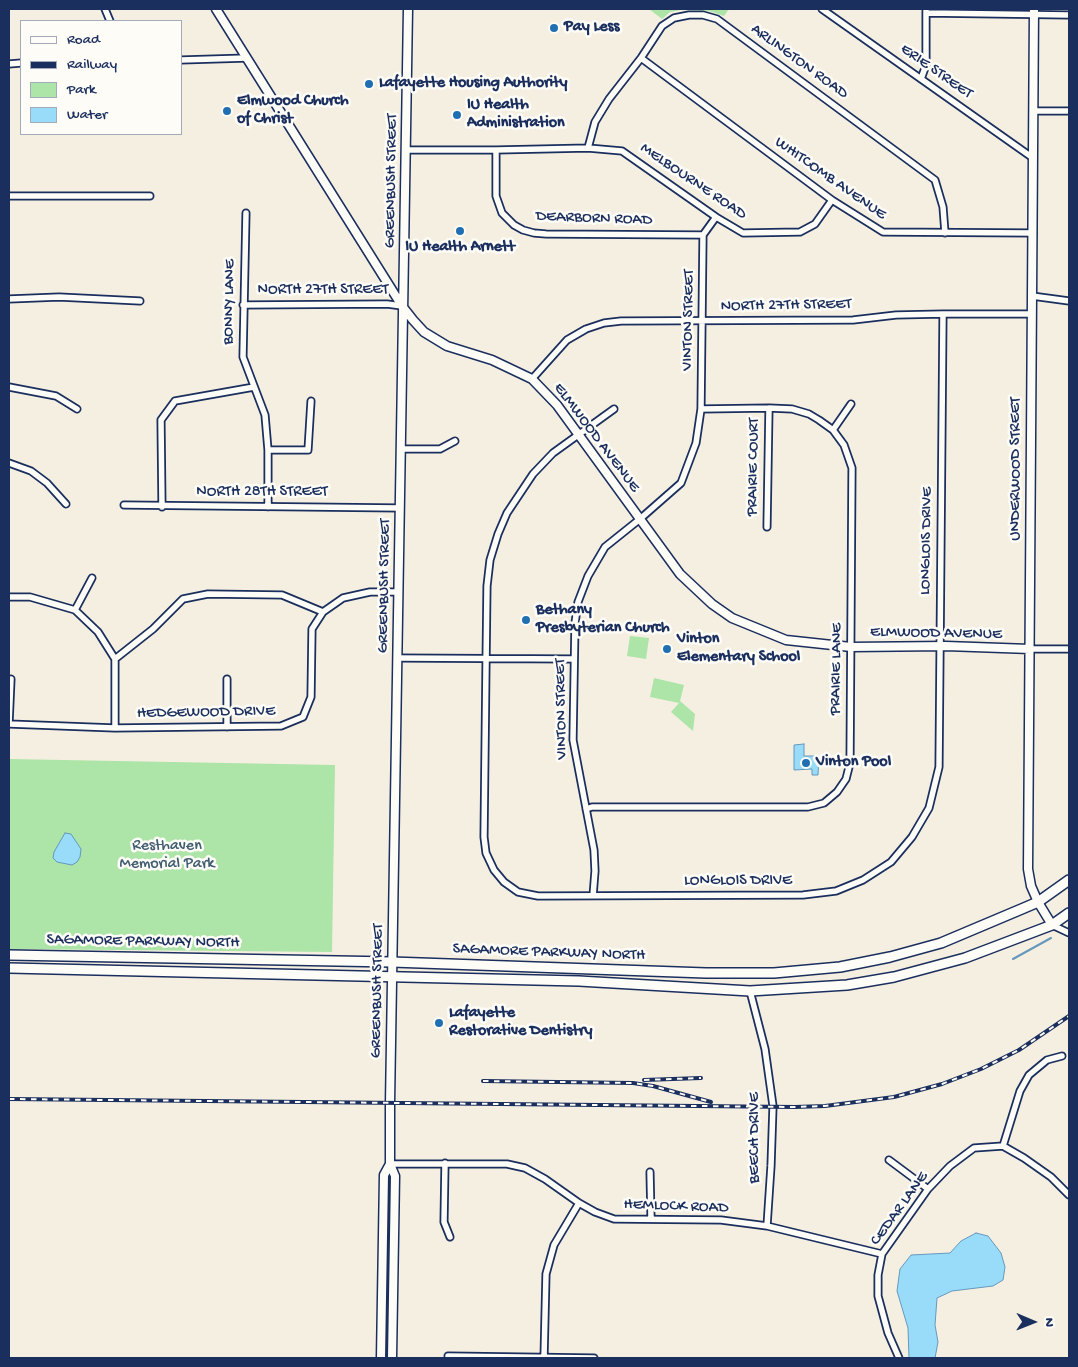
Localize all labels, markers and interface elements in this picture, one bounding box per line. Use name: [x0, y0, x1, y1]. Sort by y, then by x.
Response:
place label: Pay Less: [564, 18, 619, 38]
legend: [20, 20, 182, 135]
street label: ARLINGTON ROAD: [746, 20, 852, 104]
marker: Pay Less: [548, 22, 560, 34]
text: Road: [67, 31, 100, 49]
street label: ERIE STREET: [896, 40, 976, 104]
text: Railway: [67, 56, 117, 74]
place label: Lafayette Housing Authority: [379, 74, 567, 94]
marker: Lafayette Housing Authority: [363, 78, 375, 90]
text: Park: [67, 81, 96, 99]
place label: Elmwood Church of Christ: [237, 92, 348, 130]
place label: IU Health Administration: [467, 96, 565, 134]
marker: Elmwood Church of Christ: [221, 105, 233, 117]
text: Water: [67, 106, 107, 124]
marker: IU Health Administration: [451, 109, 463, 121]
street label: GREENBUSH STREET: [381, 114, 403, 248]
street label: WHITCOMB AVENUE: [770, 133, 890, 225]
street label: MELBOURNE ROAD: [636, 139, 750, 225]
street label: DEARBORN ROAD: [535, 207, 653, 231]
marker: IU Health Arnett: [454, 225, 466, 237]
place label: IU Health Arnett: [405, 238, 515, 258]
street label: BONNY LANE: [220, 259, 240, 345]
street label: VINTON STREET: [679, 269, 699, 371]
street label: NORTH 27TH STREET: [258, 281, 388, 301]
street label: NORTH 27TH STREET: [720, 295, 852, 317]
street label: ELMWOOD AVENUE: [549, 380, 643, 496]
street label: UNDERWOOD STREET: [1007, 397, 1027, 541]
street label: PRAIRIE COURT: [744, 418, 764, 516]
street label: NORTH 28TH STREET: [196, 483, 328, 503]
street label: LONGLOIS DRIVE: [916, 487, 938, 595]
street label: GREENBUSH STREET: [374, 519, 396, 653]
place label: Bethany Presbyterian Church: [536, 601, 670, 639]
marker: Bethany Presbyterian Church: [520, 614, 532, 626]
street label: PRAIRIE LANE: [827, 623, 847, 715]
street label: ELMWOOD AVENUE: [870, 623, 1002, 645]
place label: Vinton Elementary School: [677, 630, 800, 668]
marker: Vinton Elementary School: [661, 643, 673, 655]
street label: VINTON STREET: [552, 658, 572, 760]
street label: HEDGEWOOD DRIVE: [137, 702, 275, 724]
place label: Vinton Pool: [816, 753, 891, 773]
marker: Vinton Pool: [800, 757, 812, 769]
park label: Resthaven Memorial Park: [120, 837, 214, 875]
street label: LONGLOIS DRIVE: [684, 872, 792, 892]
street label: GREENBUSH STREET: [367, 924, 389, 1058]
street label: SAGAMORE PARKWAY NORTH: [46, 931, 240, 953]
street label: SAGAMORE PARKWAY NORTH: [452, 940, 646, 966]
place label: Lafayette Restorative Dentistry: [449, 1004, 592, 1042]
marker: Lafayette Restorative Dentistry: [433, 1017, 445, 1029]
street label: BEECH DRIVE: [746, 1092, 766, 1184]
street label: CEDAR LANE: [867, 1168, 933, 1250]
street label: HEMLOCK ROAD: [623, 1196, 729, 1218]
north arrow: [1008, 1297, 1058, 1347]
text: N: [1040, 1318, 1057, 1327]

